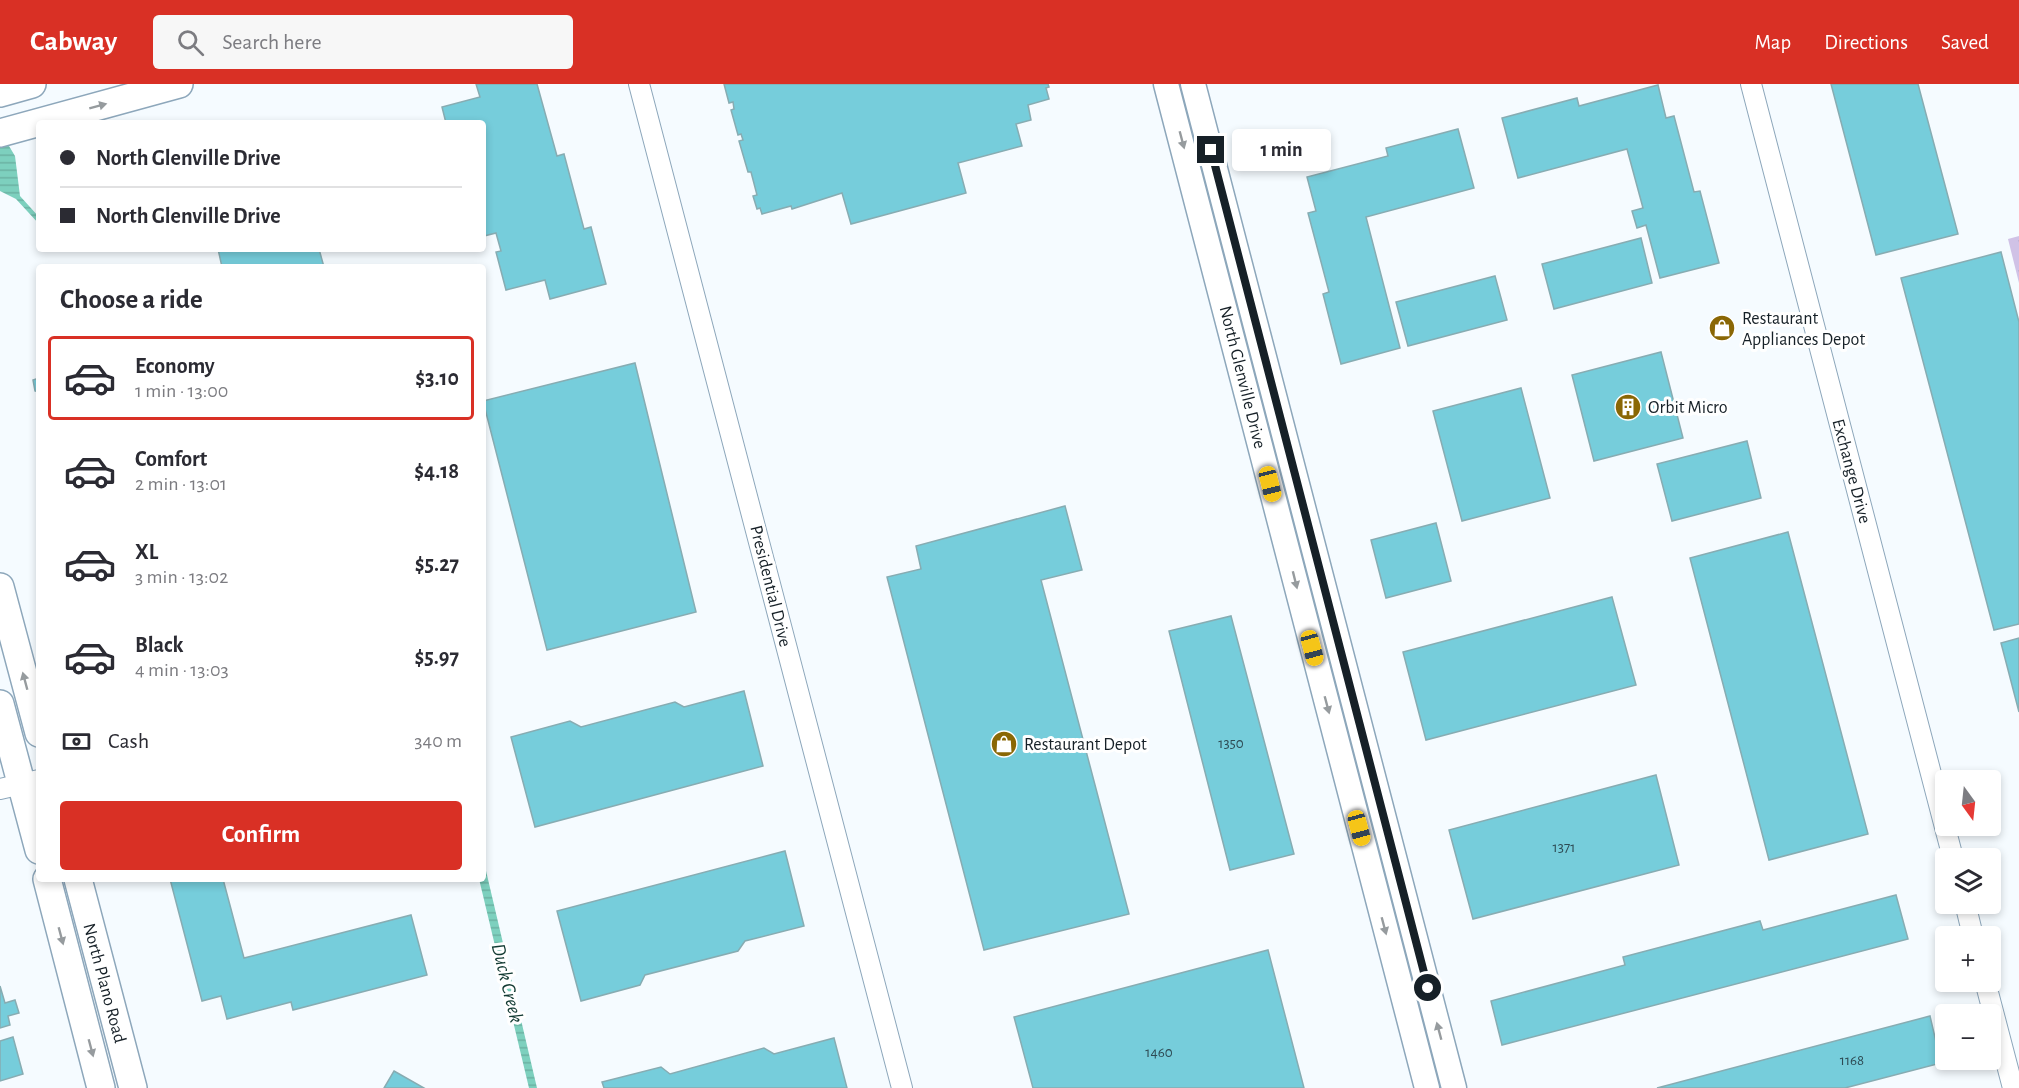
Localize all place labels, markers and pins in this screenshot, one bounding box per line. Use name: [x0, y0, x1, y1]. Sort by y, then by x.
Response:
place label: Restaurant Appliances Depot: [1742, 310, 1865, 349]
shop icon: Restaurant Appliances Depot: [1707, 313, 1737, 343]
building icon: Orbit Micro: [1613, 392, 1643, 422]
place label: Orbit Micro: [1648, 399, 1728, 417]
shop icon: Restaurant Depot: [989, 729, 1019, 759]
place label: Restaurant Depot: [1024, 736, 1147, 754]

